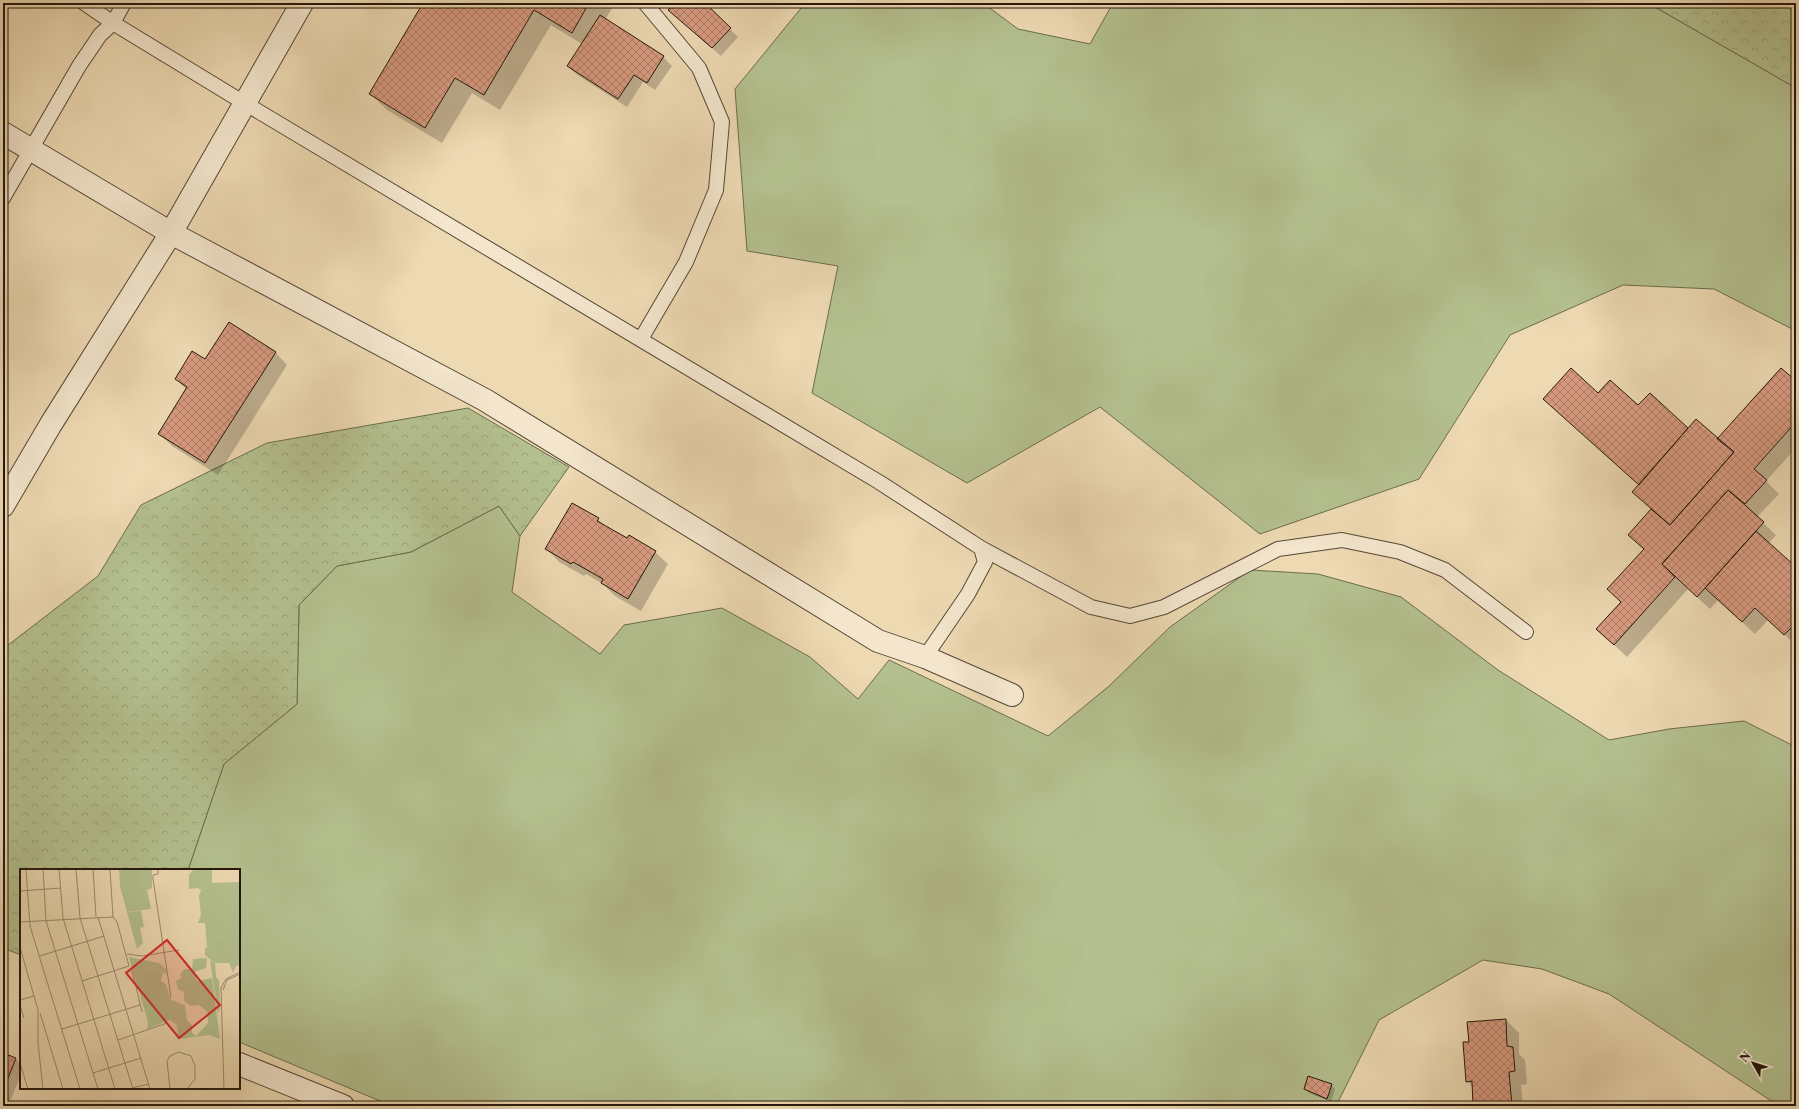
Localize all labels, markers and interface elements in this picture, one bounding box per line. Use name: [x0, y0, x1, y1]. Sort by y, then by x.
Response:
inset map: [20, 869, 240, 1089]
north arrow: [1733, 1043, 1773, 1083]
text: N: [1737, 1048, 1754, 1065]

